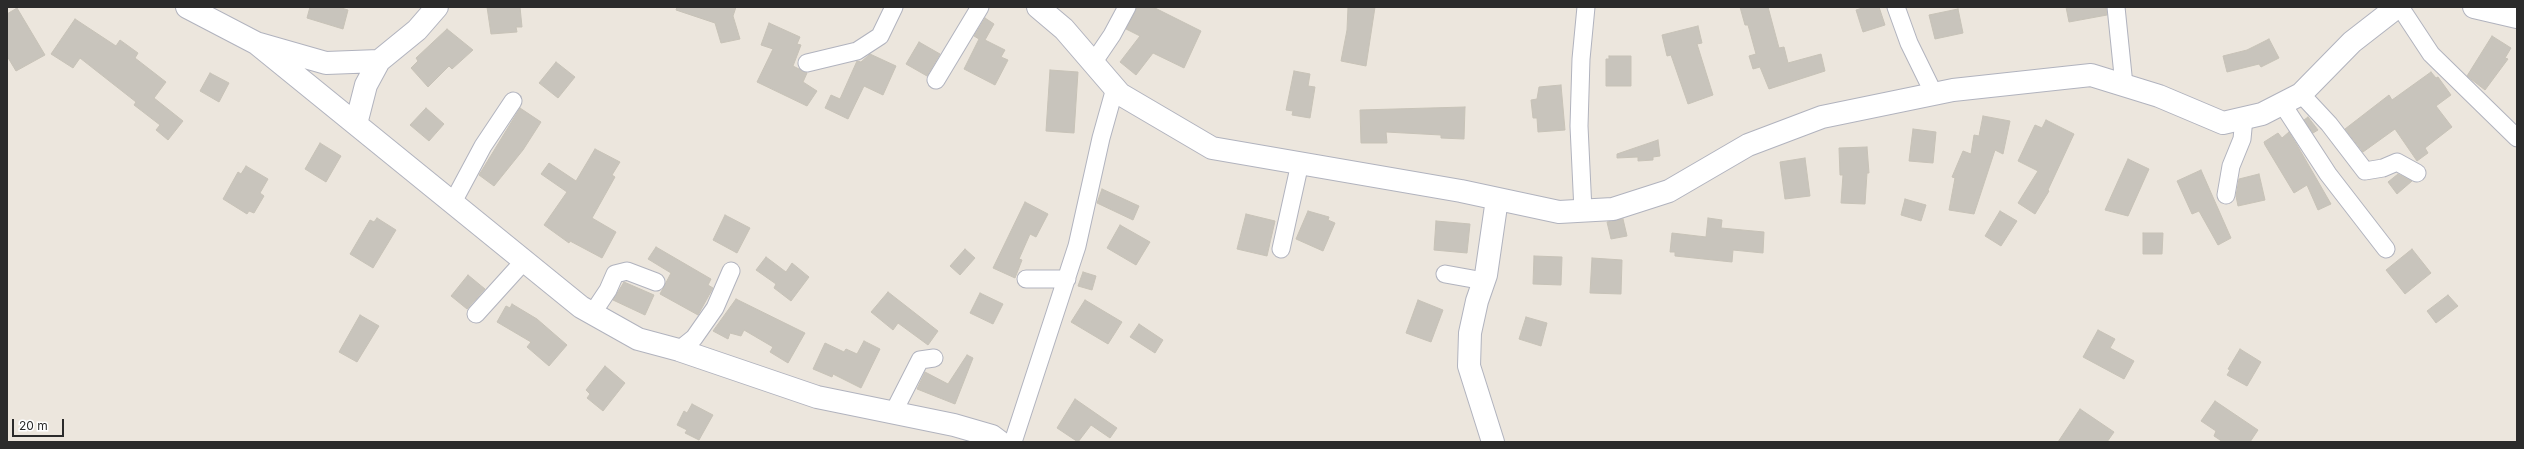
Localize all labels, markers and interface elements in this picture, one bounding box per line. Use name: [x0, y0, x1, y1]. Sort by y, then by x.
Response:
scale bar: [14, 411, 66, 437]
text: 20 m: [19, 418, 48, 433]

